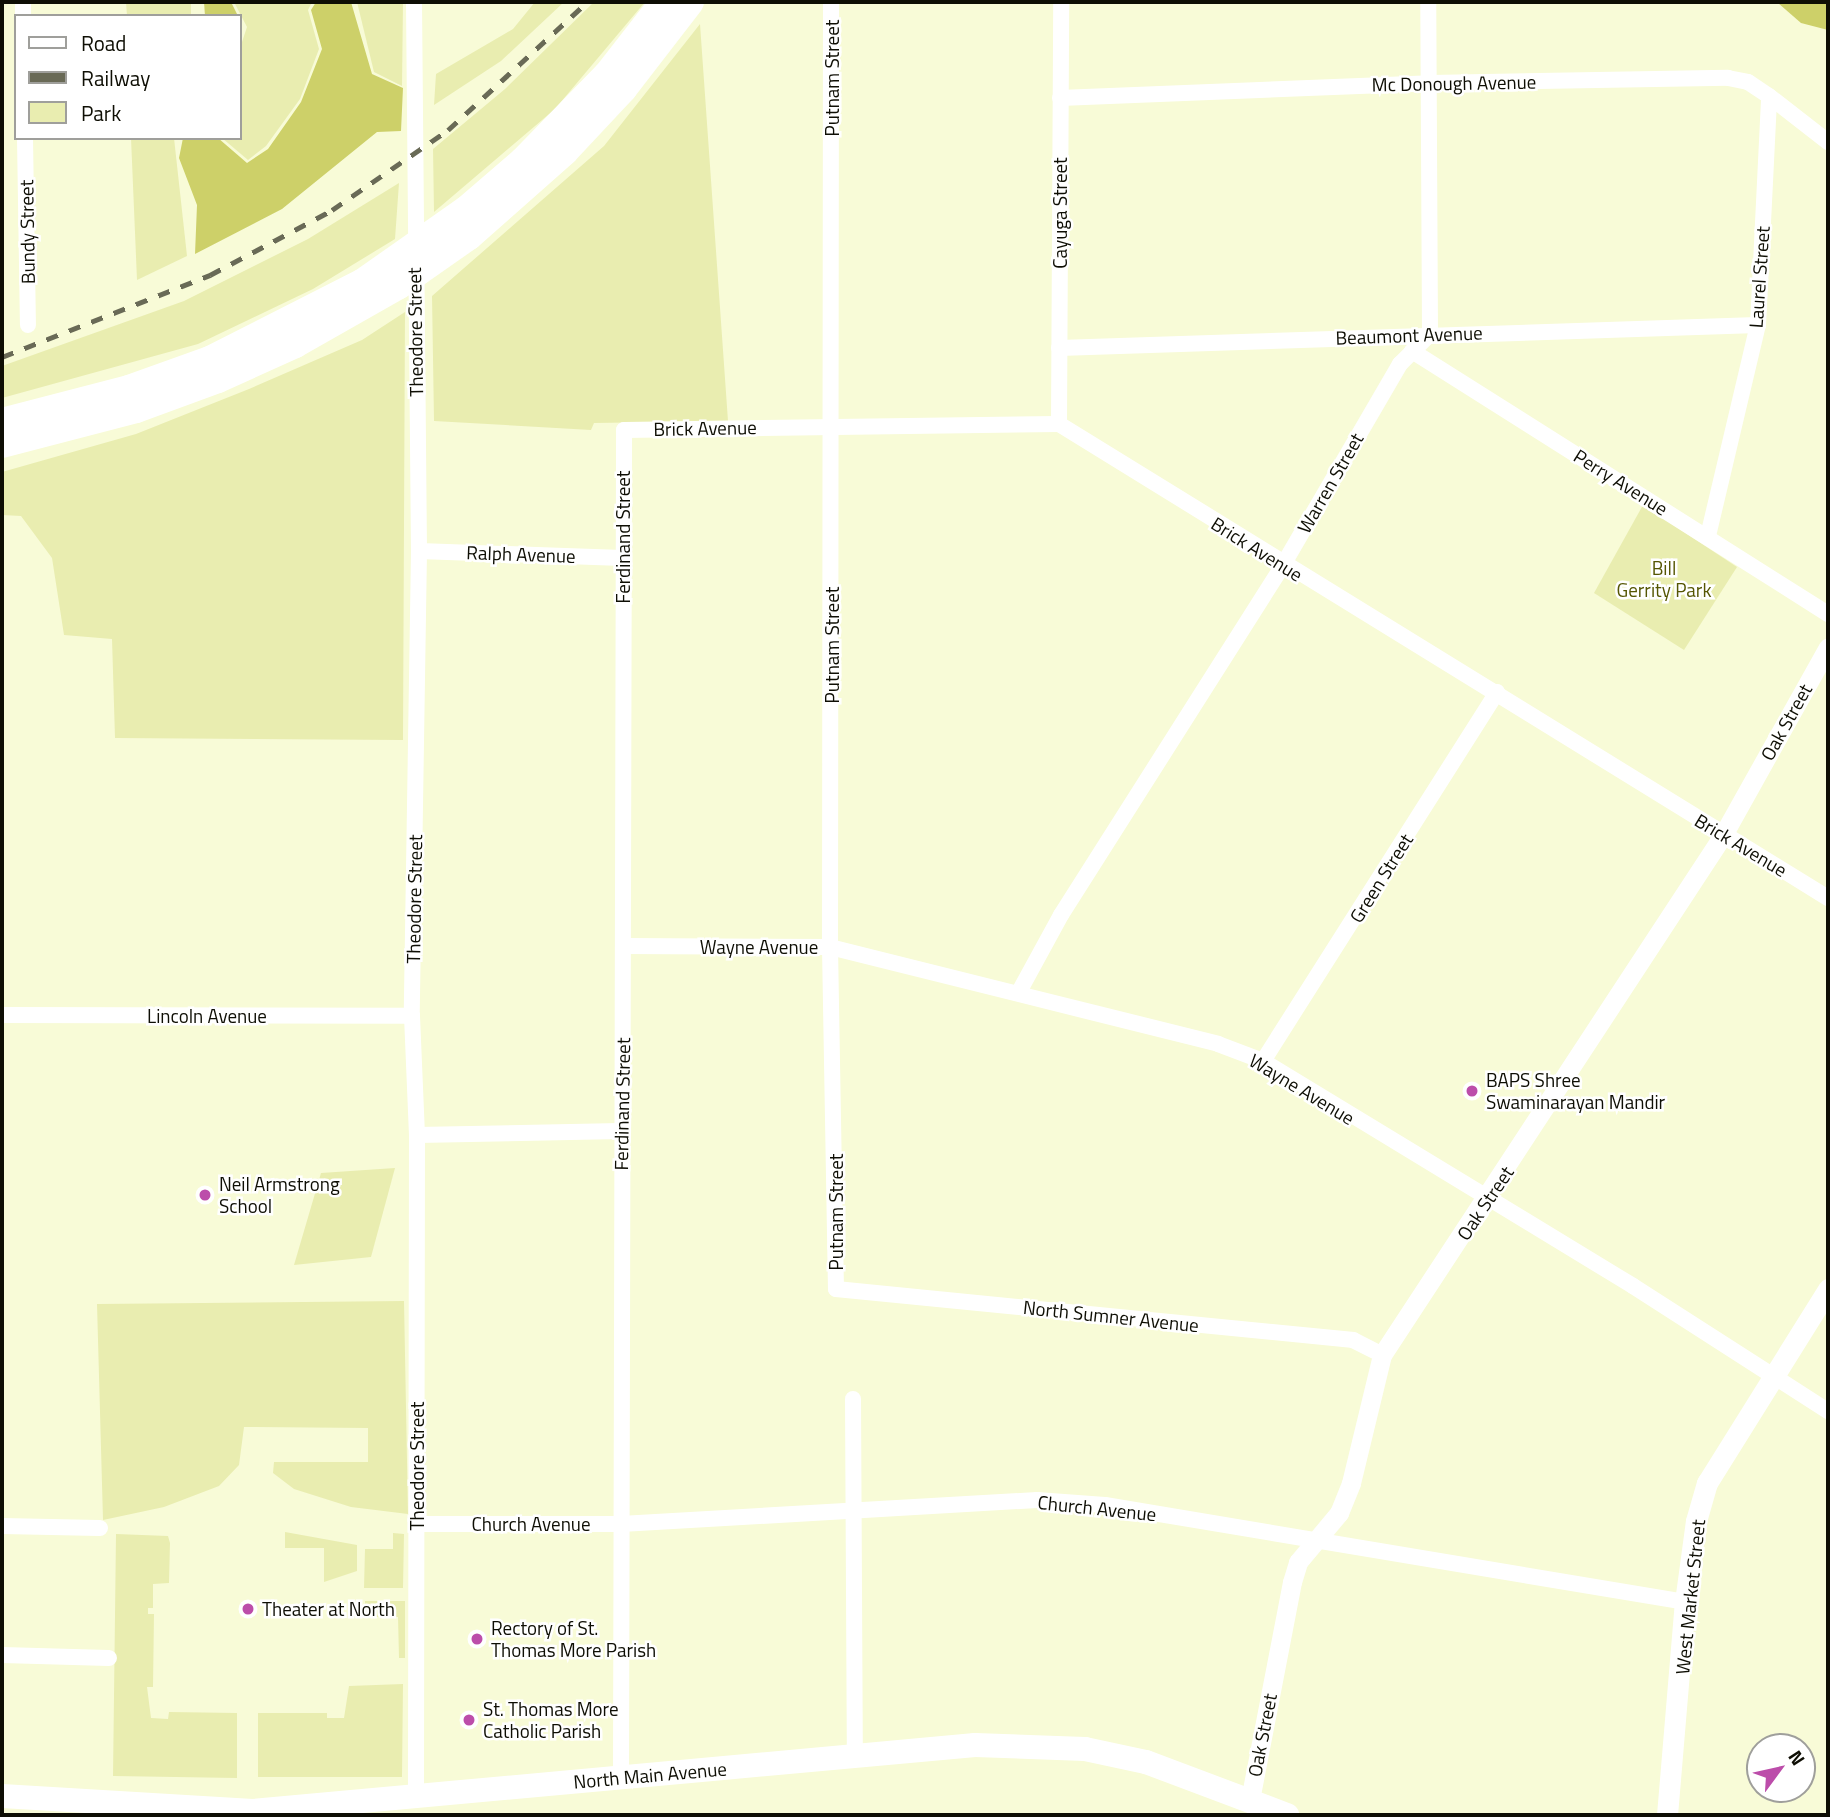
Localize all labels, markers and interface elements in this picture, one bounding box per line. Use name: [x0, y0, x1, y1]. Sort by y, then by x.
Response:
legend: [14, 14, 242, 140]
street label: Putnam Street: [821, 20, 843, 136]
text: Road: [81, 27, 126, 59]
text: Railway: [81, 62, 150, 94]
street label: Mc Donough Avenue: [1372, 70, 1536, 96]
text: Park: [81, 97, 121, 129]
street label: Cayuga Street: [1049, 157, 1071, 269]
street label: Bundy Street: [15, 180, 39, 284]
street label: Laurel Street: [1744, 225, 1774, 329]
street label: Theodore Street: [402, 267, 428, 397]
street label: Beaumont Avenue: [1335, 321, 1483, 349]
street label: Brick Avenue: [653, 416, 757, 440]
street label: Warren Street: [1292, 429, 1368, 537]
street label: Perry Avenue: [1570, 444, 1672, 520]
street label: Ferdinand Street: [612, 471, 634, 603]
street label: Brick Avenue: [1207, 512, 1307, 586]
street label: Ralph Avenue: [466, 541, 576, 567]
park label: Bill Gerrity Park: [1617, 557, 1711, 601]
street label: Putnam Street: [821, 587, 843, 703]
street label: Oak Street: [1756, 680, 1816, 764]
street label: Brick Avenue: [1691, 809, 1791, 881]
street label: Green Street: [1345, 829, 1417, 927]
street label: Theodore Street: [401, 834, 427, 964]
street label: Wayne Avenue: [700, 936, 818, 958]
street label: Lincoln Avenue: [147, 1005, 267, 1027]
street label: Ferdinand Street: [609, 1037, 635, 1171]
street label: Wayne Avenue: [1245, 1049, 1359, 1129]
place label: BAPS Shree Swaminarayan Mandir: [1486, 1069, 1665, 1113]
marker: BAPS Shree Swaminarayan Mandir: [1464, 1083, 1480, 1099]
street label: Putnam Street: [825, 1154, 847, 1270]
street label: Oak Street: [1452, 1162, 1518, 1244]
place label: Neil Armstrong School: [219, 1173, 340, 1217]
marker: Neil Armstrong School: [197, 1187, 213, 1203]
street label: North Sumner Avenue: [1022, 1295, 1200, 1337]
street label: Theodore Street: [406, 1401, 428, 1531]
street label: Church Avenue: [1037, 1490, 1157, 1526]
street label: Church Avenue: [471, 1513, 591, 1535]
street label: West Market Street: [1671, 1518, 1709, 1676]
place label: Theater at North: [262, 1598, 395, 1620]
marker: Theater at North: [240, 1601, 256, 1617]
place label: Rectory of St. Thomas More Parish: [491, 1617, 656, 1661]
marker: Rectory of St. Thomas More Parish: [469, 1631, 485, 1647]
street label: Oak Street: [1243, 1691, 1281, 1779]
place label: St. Thomas More Catholic Parish: [483, 1698, 619, 1742]
marker: St. Thomas More Catholic Parish: [461, 1712, 477, 1728]
north arrow: [1746, 1733, 1816, 1803]
text: N: [1782, 1744, 1813, 1771]
street label: North Main Avenue: [572, 1757, 728, 1793]

